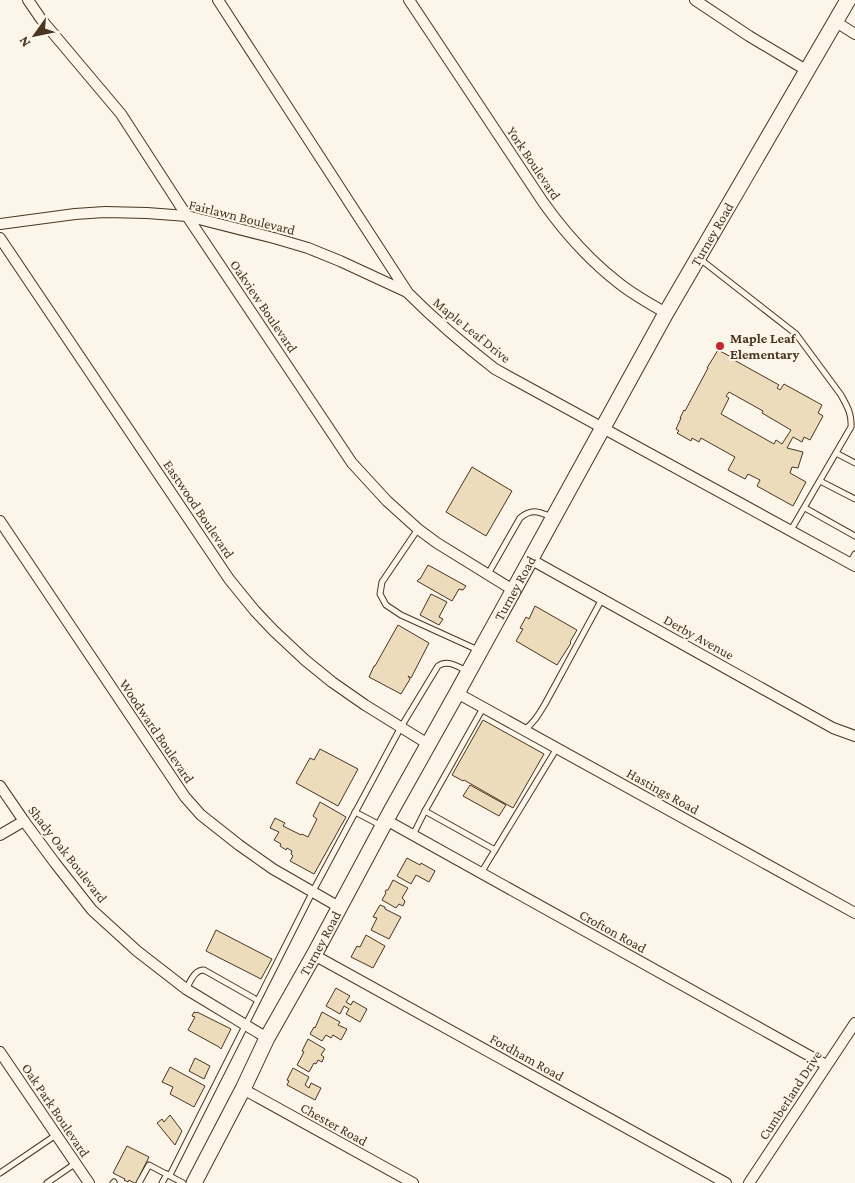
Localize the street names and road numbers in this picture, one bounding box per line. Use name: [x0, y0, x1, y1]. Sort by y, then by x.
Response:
street label: York Boulevard: [504, 124, 565, 203]
street label: Fairlawn Boulevard: [187, 196, 297, 238]
street label: Turney Road: [687, 199, 737, 269]
street label: Oakview Boulevard: [227, 257, 301, 356]
street label: Maple Leaf Drive: [430, 294, 514, 366]
street label: Eastwood Boulevard: [160, 457, 238, 562]
street label: Turney Road: [491, 553, 539, 623]
street label: Derby Avenue: [661, 611, 737, 663]
street label: Woodward Boulevard: [116, 676, 198, 786]
street label: Hastings Road: [624, 765, 702, 818]
street label: Shady Oak Boulevard: [25, 802, 111, 906]
street label: Crofton Road: [577, 906, 650, 956]
street label: Turney Road: [296, 908, 344, 978]
street label: Fordham Road: [487, 1030, 567, 1084]
street label: Cumberland Drive: [755, 1047, 825, 1143]
street label: Oak Park Boulevard: [19, 1060, 94, 1160]
street label: Chester Road: [298, 1099, 371, 1149]

